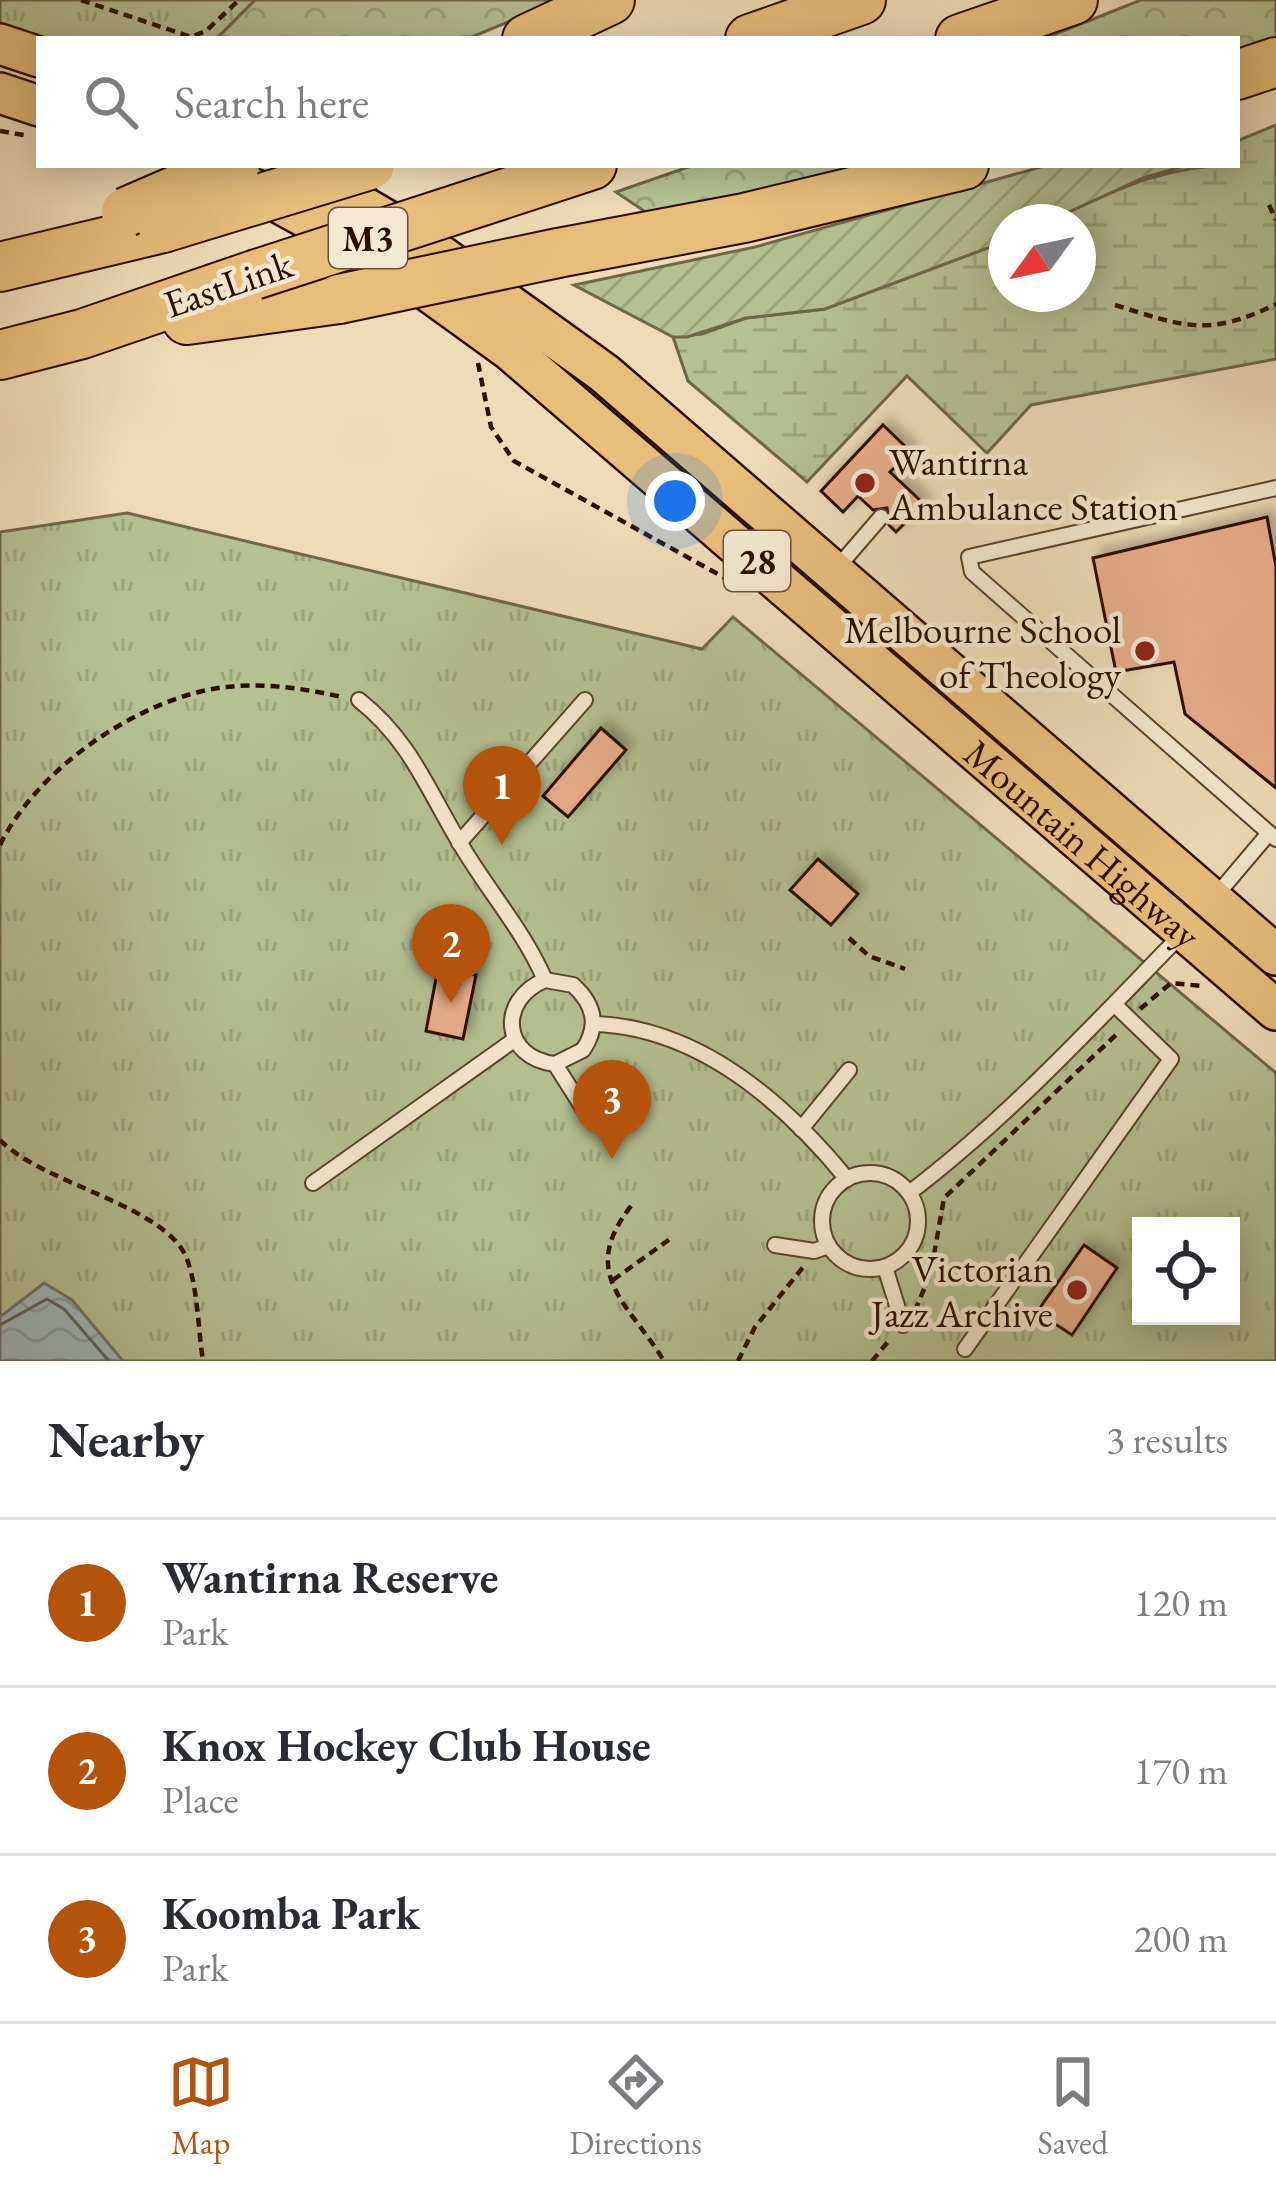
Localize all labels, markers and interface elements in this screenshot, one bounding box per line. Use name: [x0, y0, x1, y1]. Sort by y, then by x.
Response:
search box: [36, 36, 1240, 168]
icon: search: [78, 69, 144, 135]
text: Search here: [174, 73, 369, 131]
north arrow: [988, 204, 1096, 312]
road number: M3: [329, 208, 407, 268]
street label: EastLink: [157, 238, 300, 330]
place label: Wantirna Ambulance Station: [888, 436, 1178, 532]
marker: Wantirna Ambulance Station: [852, 470, 878, 496]
your location: [645, 471, 705, 531]
road number: 28: [724, 531, 790, 591]
place label: Melbourne School of Theology: [844, 604, 1122, 700]
marker: Melbourne School of Theology: [1132, 638, 1158, 664]
street label: Mountain Highway: [954, 728, 1212, 960]
pin: 1: [463, 746, 541, 845]
pin: 2: [412, 904, 490, 1003]
pin: 3: [573, 1060, 651, 1159]
map controls: [1132, 1217, 1240, 1325]
button: locate: [1132, 1217, 1240, 1325]
place label: Victorian Jazz Archive: [868, 1243, 1053, 1339]
marker: Victorian Jazz Archive: [1064, 1277, 1090, 1303]
text: Nearby: [48, 1406, 204, 1472]
text: 3 results: [1106, 1414, 1228, 1465]
text: Wantirna Reserve: [162, 1548, 498, 1606]
text: 1: [77, 1577, 97, 1628]
text: 120 m: [1134, 1577, 1228, 1628]
text: Park: [162, 1606, 228, 1657]
text: Knox Hockey Club House: [162, 1716, 651, 1774]
text: 2: [77, 1745, 97, 1796]
text: 170 m: [1134, 1745, 1228, 1796]
text: Place: [162, 1774, 239, 1825]
text: Koomba Park: [162, 1884, 420, 1942]
text: 3: [77, 1913, 97, 1964]
text: 200 m: [1134, 1913, 1228, 1964]
text: Park: [162, 1942, 228, 1993]
tab: Map: [168, 2049, 234, 2164]
tab: Directions: [569, 2049, 702, 2164]
tab: Saved: [1038, 2049, 1108, 2164]

